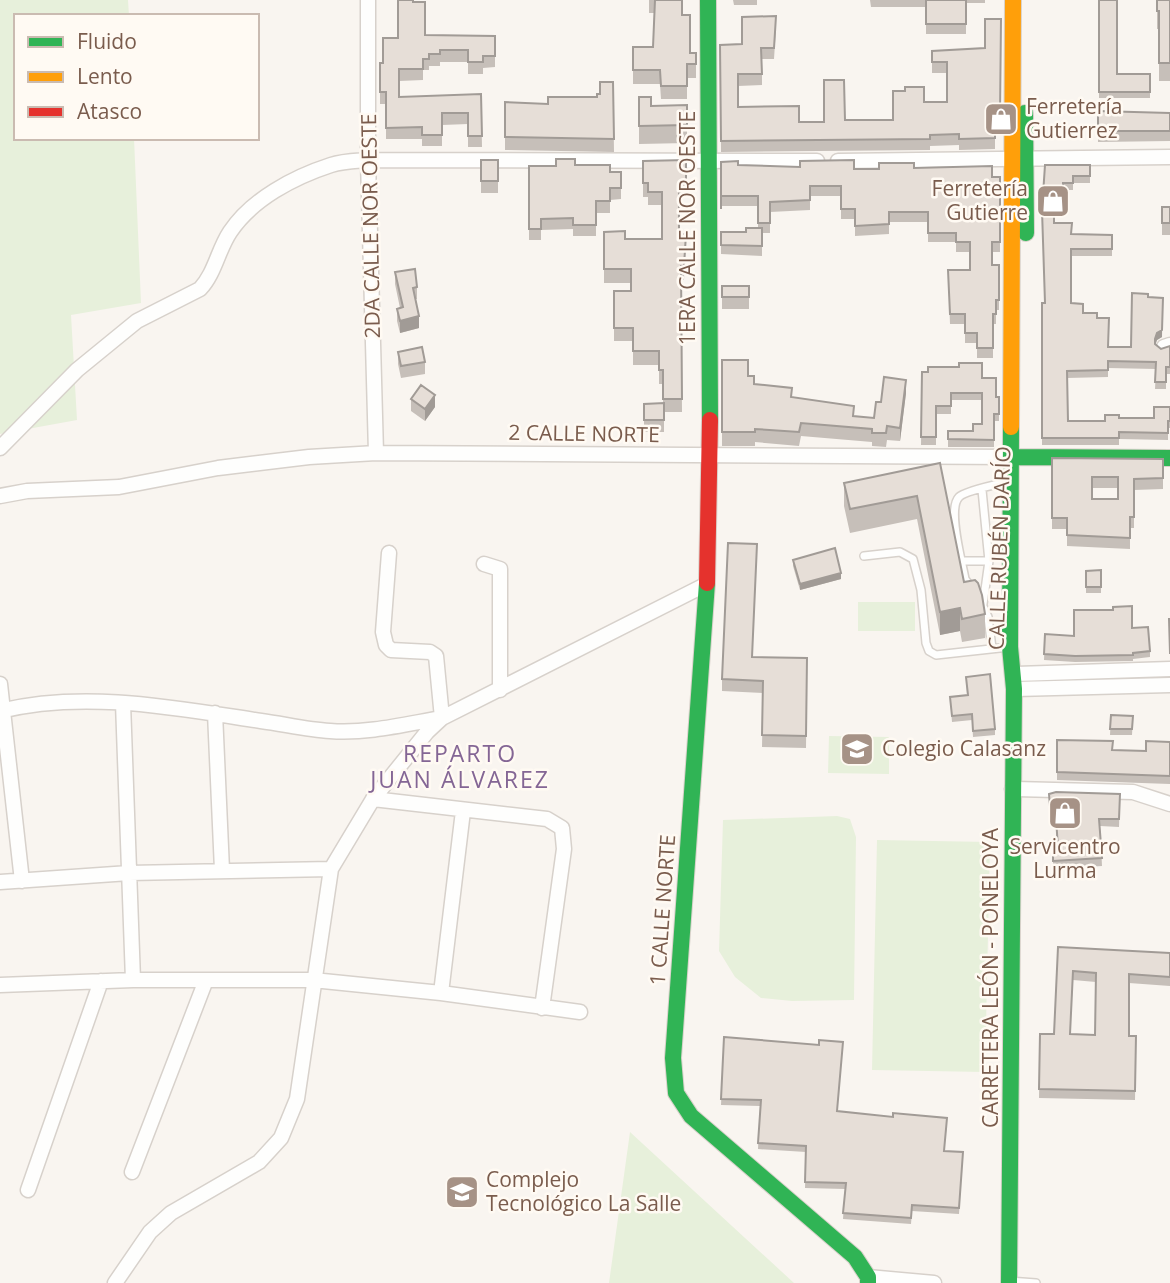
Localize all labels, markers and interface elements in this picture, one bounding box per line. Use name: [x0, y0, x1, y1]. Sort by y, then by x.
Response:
legend: [14, 14, 259, 140]
text: Fluido: [77, 27, 137, 55]
text: Lento: [77, 62, 133, 90]
place label: Ferretería Gutierrez: [1026, 92, 1122, 144]
text: Atasco: [77, 97, 142, 125]
shop icon: Ferretería Gutierrez: [982, 100, 1020, 138]
street label: 1ERA CALLE NOR OESTE: [673, 111, 701, 345]
street label: 2DA CALLE NOR OESTE: [354, 113, 386, 339]
place label: Ferretería Gutierre: [932, 174, 1028, 226]
shop icon: Ferretería Gutierre: [1034, 182, 1072, 220]
street label: 2 CALLE NORTE: [508, 418, 660, 448]
street label: CALLE RUBÉN DARÍO: [981, 446, 1017, 650]
school or university icon: Colegio Calasanz: [838, 730, 876, 768]
place label: Colegio Calasanz: [882, 734, 1046, 762]
district label: REPARTO JUAN ÁLVAREZ: [368, 737, 550, 795]
shop icon: Servicentro Lurma: [1046, 794, 1084, 832]
street label: CARRETERA LEÓN - PONELOYA: [976, 827, 1004, 1128]
place label: Servicentro Lurma: [1009, 832, 1121, 884]
street label: 1 CALLE NORTE: [643, 833, 681, 986]
place label: Complejo Tecnológico La Salle: [486, 1165, 681, 1217]
school or university icon: Complejo Tecnológico La Salle: [443, 1173, 481, 1211]

